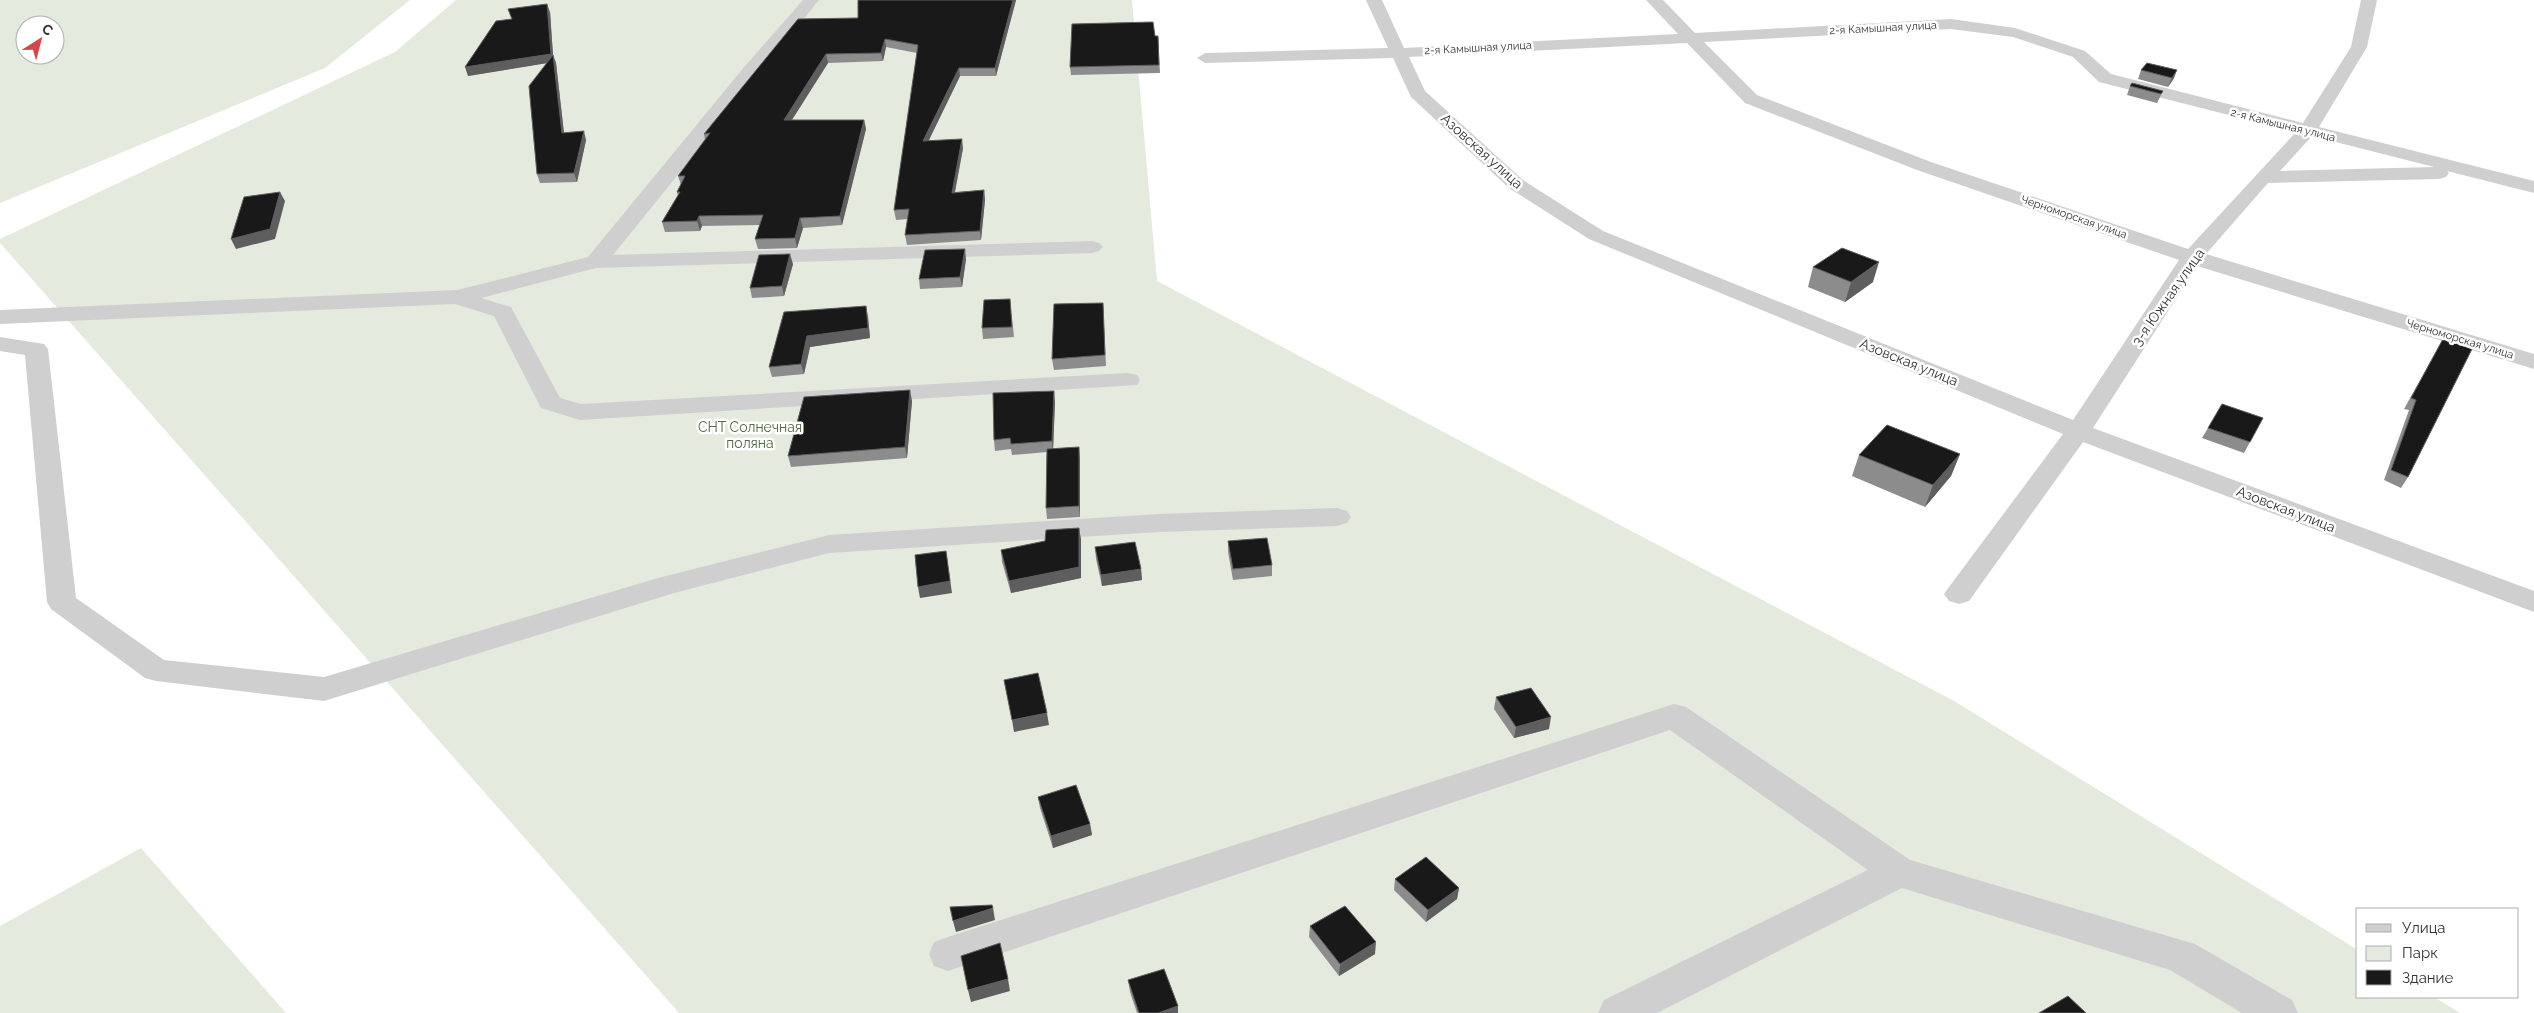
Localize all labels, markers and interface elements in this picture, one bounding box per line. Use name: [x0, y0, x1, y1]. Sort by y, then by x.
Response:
north arrow: [15, 15, 65, 65]
street label: 2-я Камышная улица: [1829, 19, 1937, 37]
text: С: [39, 20, 57, 39]
street label: 2-я Камышная улица: [1424, 39, 1532, 57]
street label: 2-я Камышная улица: [2229, 106, 2337, 144]
street label: Азовская улица: [1438, 110, 1526, 192]
street label: Черноморская улица: [2019, 193, 2129, 241]
street label: 3-я Южная улица: [2129, 245, 2207, 349]
street label: Черноморская улица: [2405, 317, 2515, 361]
street label: Азовская улица: [1858, 335, 1960, 389]
park label: СНТ Солнечная поляна: [698, 419, 802, 451]
street label: Азовская улица: [2234, 483, 2338, 535]
legend: [2356, 908, 2519, 998]
text: Улица: [2402, 919, 2446, 937]
text: Парк: [2402, 944, 2438, 962]
text: Здание: [2402, 969, 2454, 987]

